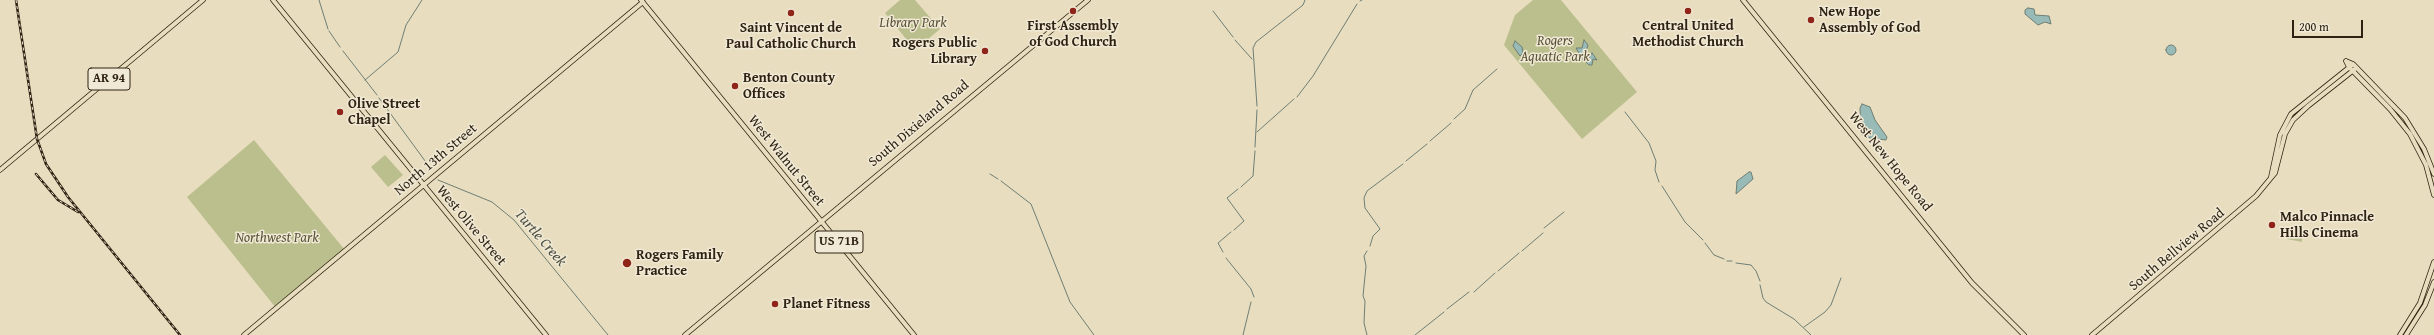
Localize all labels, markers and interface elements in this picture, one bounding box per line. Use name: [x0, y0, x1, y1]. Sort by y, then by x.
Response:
place label: New Hope Assembly of God: [1819, 4, 1921, 36]
marker: First Assembly of God Church: [1068, 6, 1078, 16]
marker: Central United Methodist Church: [1683, 6, 1693, 16]
marker: Saint Vincent de Paul Catholic Church: [786, 8, 796, 18]
scale bar: [2294, 12, 2365, 38]
park label: Library Park: [879, 15, 947, 31]
marker: New Hope Assembly of God: [1806, 15, 1816, 25]
place label: First Assembly of God Church: [1027, 18, 1119, 50]
place label: Central United Methodist Church: [1632, 18, 1744, 50]
text: 200 m: [2299, 18, 2329, 35]
place label: Saint Vincent de Paul Catholic Church: [726, 20, 856, 52]
park label: Rogers Aquatic Park: [1520, 33, 1590, 66]
place label: Rogers Public Library: [892, 35, 977, 68]
marker: Rogers Public Library: [980, 46, 990, 56]
road number: AR 94: [88, 68, 130, 90]
place label: Benton County Offices: [743, 70, 835, 102]
street label: South Dixieland Road: [865, 77, 973, 171]
marker: Benton County Offices: [730, 81, 740, 91]
place label: Olive Street Chapel: [348, 96, 420, 128]
marker: Olive Street Chapel: [335, 107, 345, 117]
street label: West New Hope Road: [1845, 109, 1935, 215]
street label: West Walnut Street: [744, 112, 828, 210]
street label: North 13th Street: [391, 121, 481, 199]
street label: West Olive Street: [433, 182, 509, 270]
street label: South Bellview Road: [2126, 205, 2228, 295]
water label: Turtle Creek: [510, 206, 570, 270]
place label: Malco Pinnacle Hills Cinema: [2280, 209, 2374, 242]
marker: Malco Pinnacle Hills Cinema: [2267, 220, 2277, 230]
park label: Northwest Park: [235, 230, 319, 246]
road number: US 71B: [815, 231, 863, 253]
place label: Rogers Family Practice: [636, 247, 724, 280]
marker: Rogers Family Practice: [621, 257, 633, 269]
place label: Planet Fitness: [783, 296, 870, 312]
marker: Planet Fitness: [770, 299, 780, 309]

